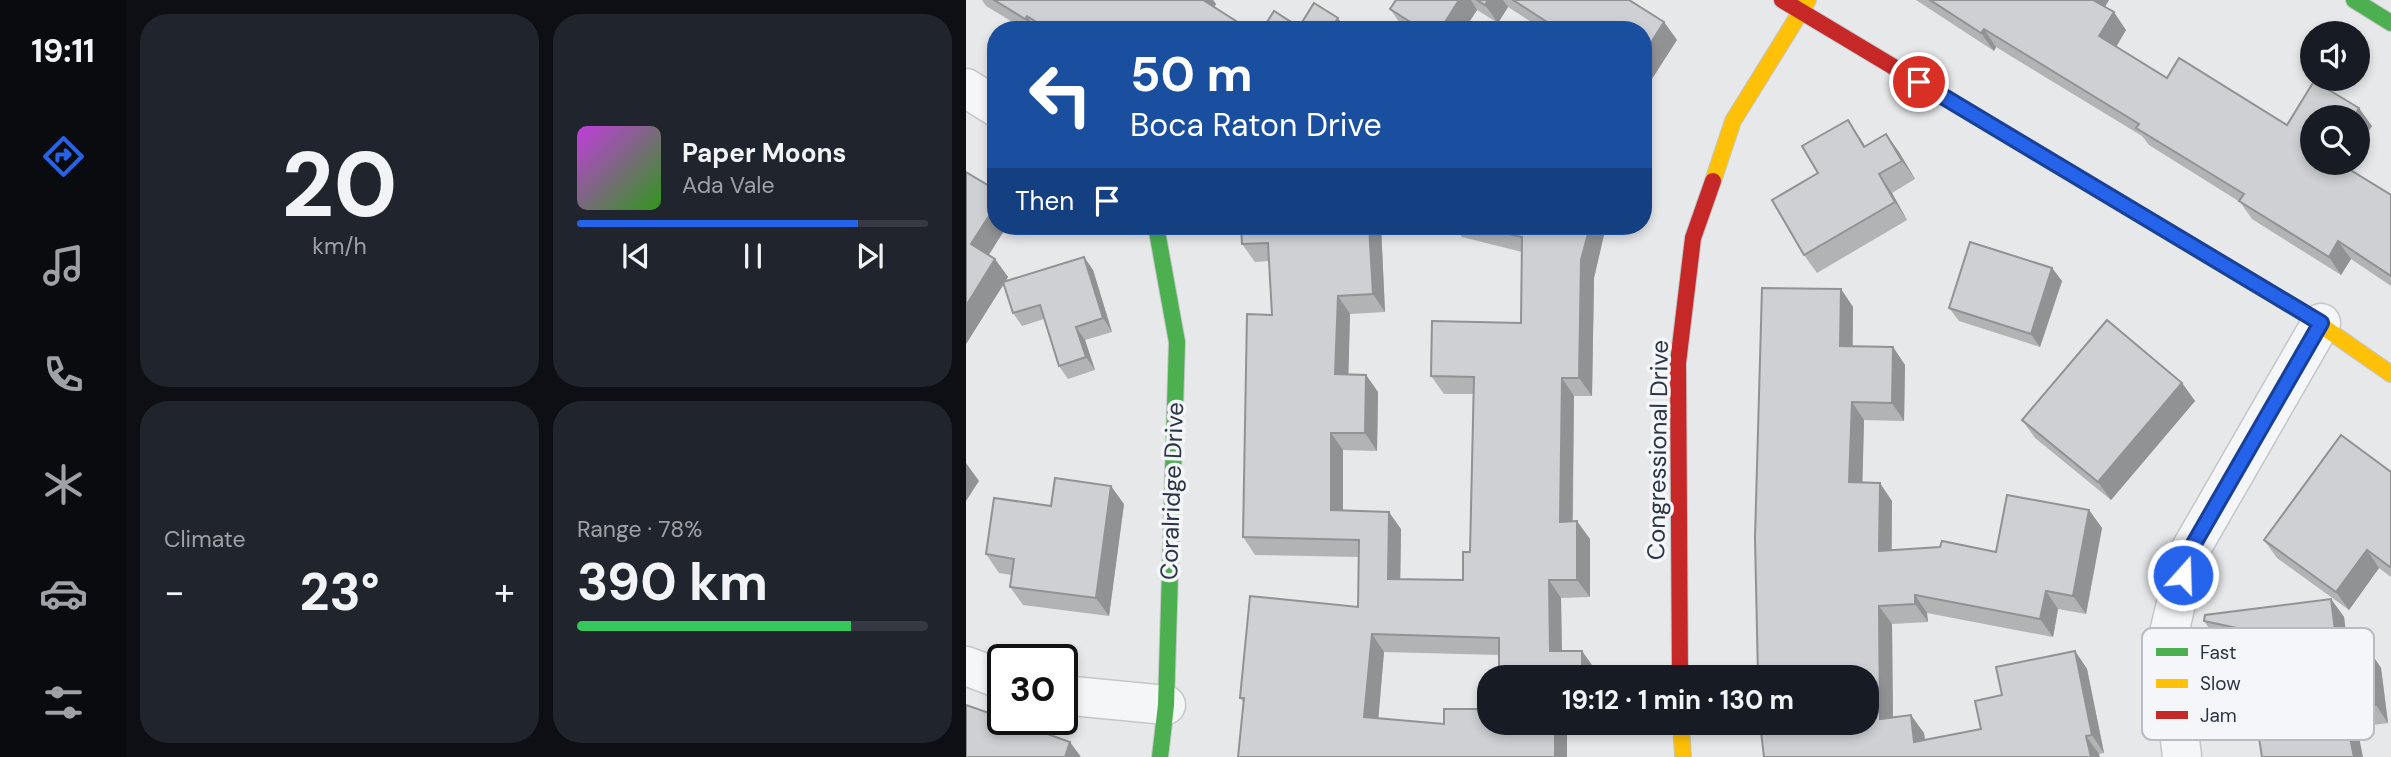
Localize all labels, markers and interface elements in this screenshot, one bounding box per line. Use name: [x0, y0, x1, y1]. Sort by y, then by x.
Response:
map controls: [2300, 21, 2370, 175]
button: sound: [2300, 21, 2370, 91]
text: 19:11: [31, 30, 95, 72]
text: 50 m: [1130, 42, 1253, 106]
icon: left: [1015, 49, 1106, 140]
pin: [1889, 52, 1949, 112]
icon: arrive: [1900, 63, 1938, 101]
text: Boca Raton Drive: [1130, 104, 1382, 146]
button: search: [2300, 105, 2370, 175]
text: 20: [281, 126, 398, 244]
icon: directions: [39, 132, 88, 181]
text: Paper Moons: [682, 136, 846, 170]
text: Ada Vale: [682, 170, 775, 200]
icon: arrive: [1088, 182, 1126, 220]
text: Then: [1015, 184, 1074, 218]
text: km/h: [312, 231, 367, 261]
icon: previous: [617, 237, 655, 275]
icon: pause: [734, 237, 772, 275]
icon: next: [851, 237, 889, 275]
icon: music: [39, 241, 88, 290]
street label: Congressional Drive: [1640, 340, 1675, 560]
icon: phone: [39, 350, 88, 399]
street label: Coralridge Drive: [1153, 401, 1190, 581]
icon: climate: [39, 460, 88, 509]
text: Range · 78%: [577, 514, 702, 544]
text: Climate: [164, 524, 246, 554]
position arrow: [2146, 538, 2220, 612]
text: 390 km: [577, 548, 768, 616]
text: 23°: [299, 558, 380, 626]
text: −: [164, 567, 185, 617]
text: +: [494, 567, 515, 617]
icon: car: [39, 569, 88, 618]
legend: [2142, 628, 2374, 740]
text: Fast: [2200, 640, 2236, 665]
speed limit sign: 30: [987, 644, 1078, 735]
text: Slow: [2200, 671, 2241, 696]
icon: filters: [39, 678, 88, 727]
text: 19:12 · 1 min · 130 m: [1562, 683, 1794, 717]
text: Jam: [2200, 703, 2237, 728]

